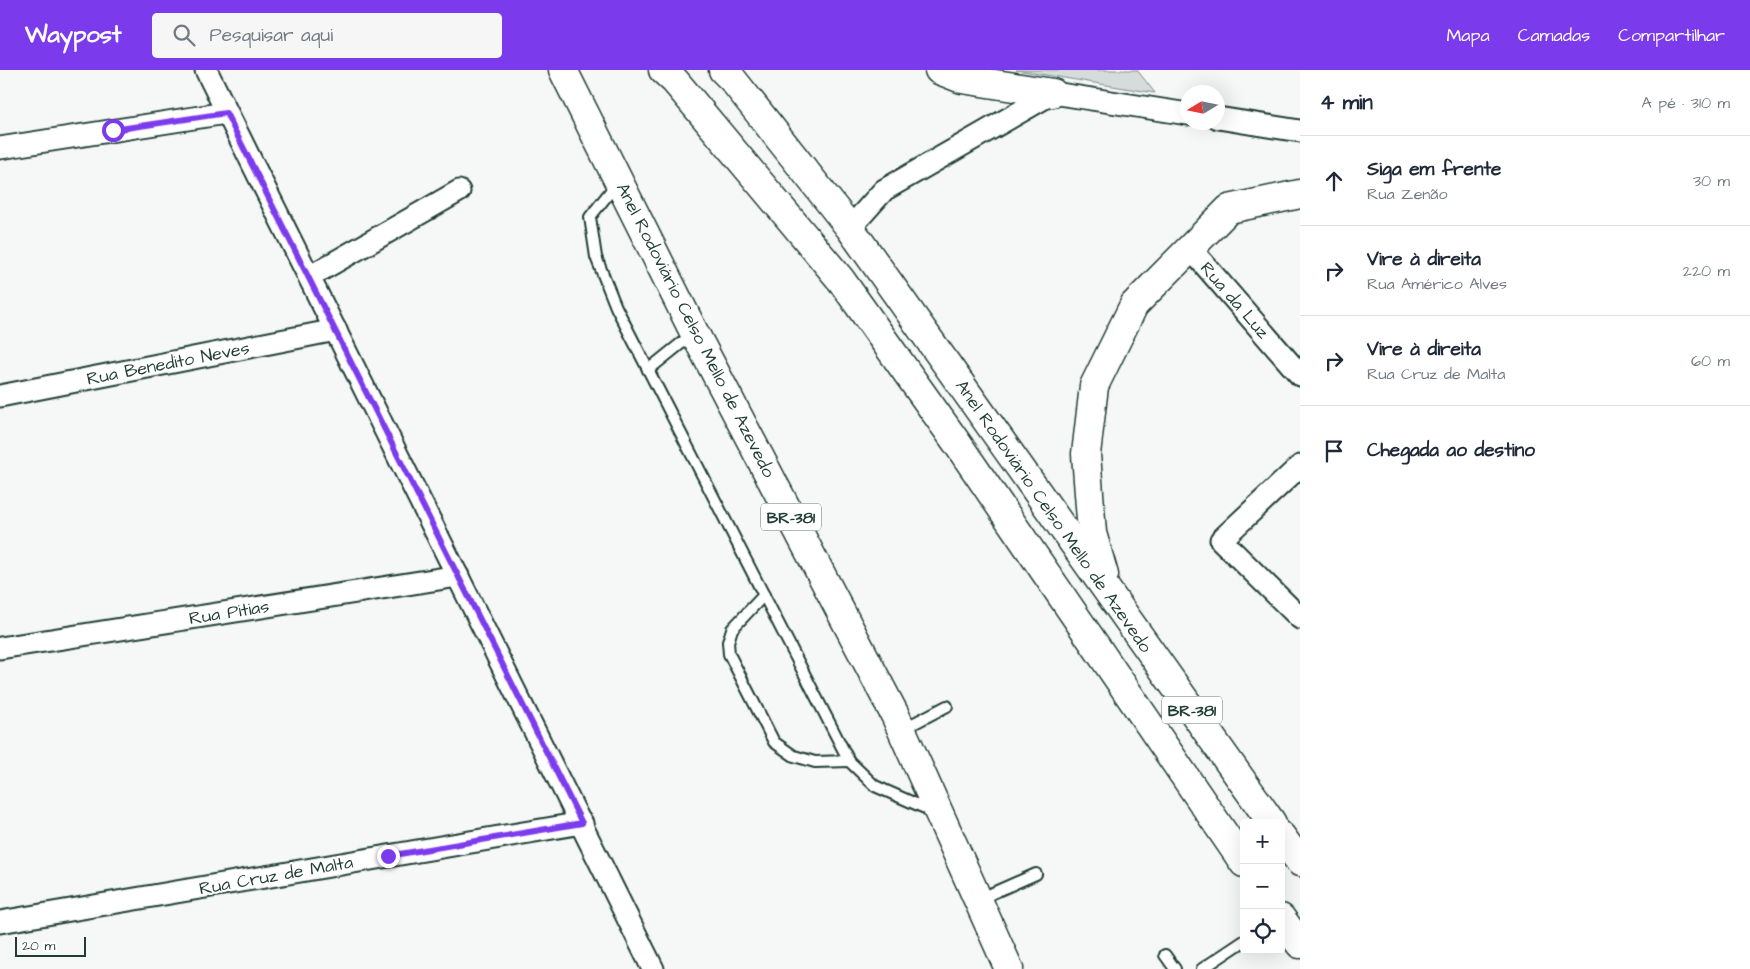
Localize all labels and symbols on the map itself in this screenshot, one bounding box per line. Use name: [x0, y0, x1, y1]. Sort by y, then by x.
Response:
north arrow: [1180, 85, 1225, 130]
route start: [102, 119, 125, 142]
street label: Anel Rodoviário Celso Mello de Azevedo: [610, 178, 781, 482]
street label: Rua da Luz: [1194, 256, 1275, 344]
street label: Rua Benedito Neves: [85, 335, 252, 392]
street label: Anel Rodoviário Celso Mello de Azevedo: [949, 375, 1158, 658]
road number: BR-381: [761, 504, 821, 531]
street label: Rua Pitias: [187, 594, 271, 631]
road number: BR-381: [1162, 696, 1222, 724]
route end: [377, 845, 400, 868]
street label: Rua Cruz de Malta: [197, 850, 355, 901]
scale bar: [15, 934, 86, 957]

